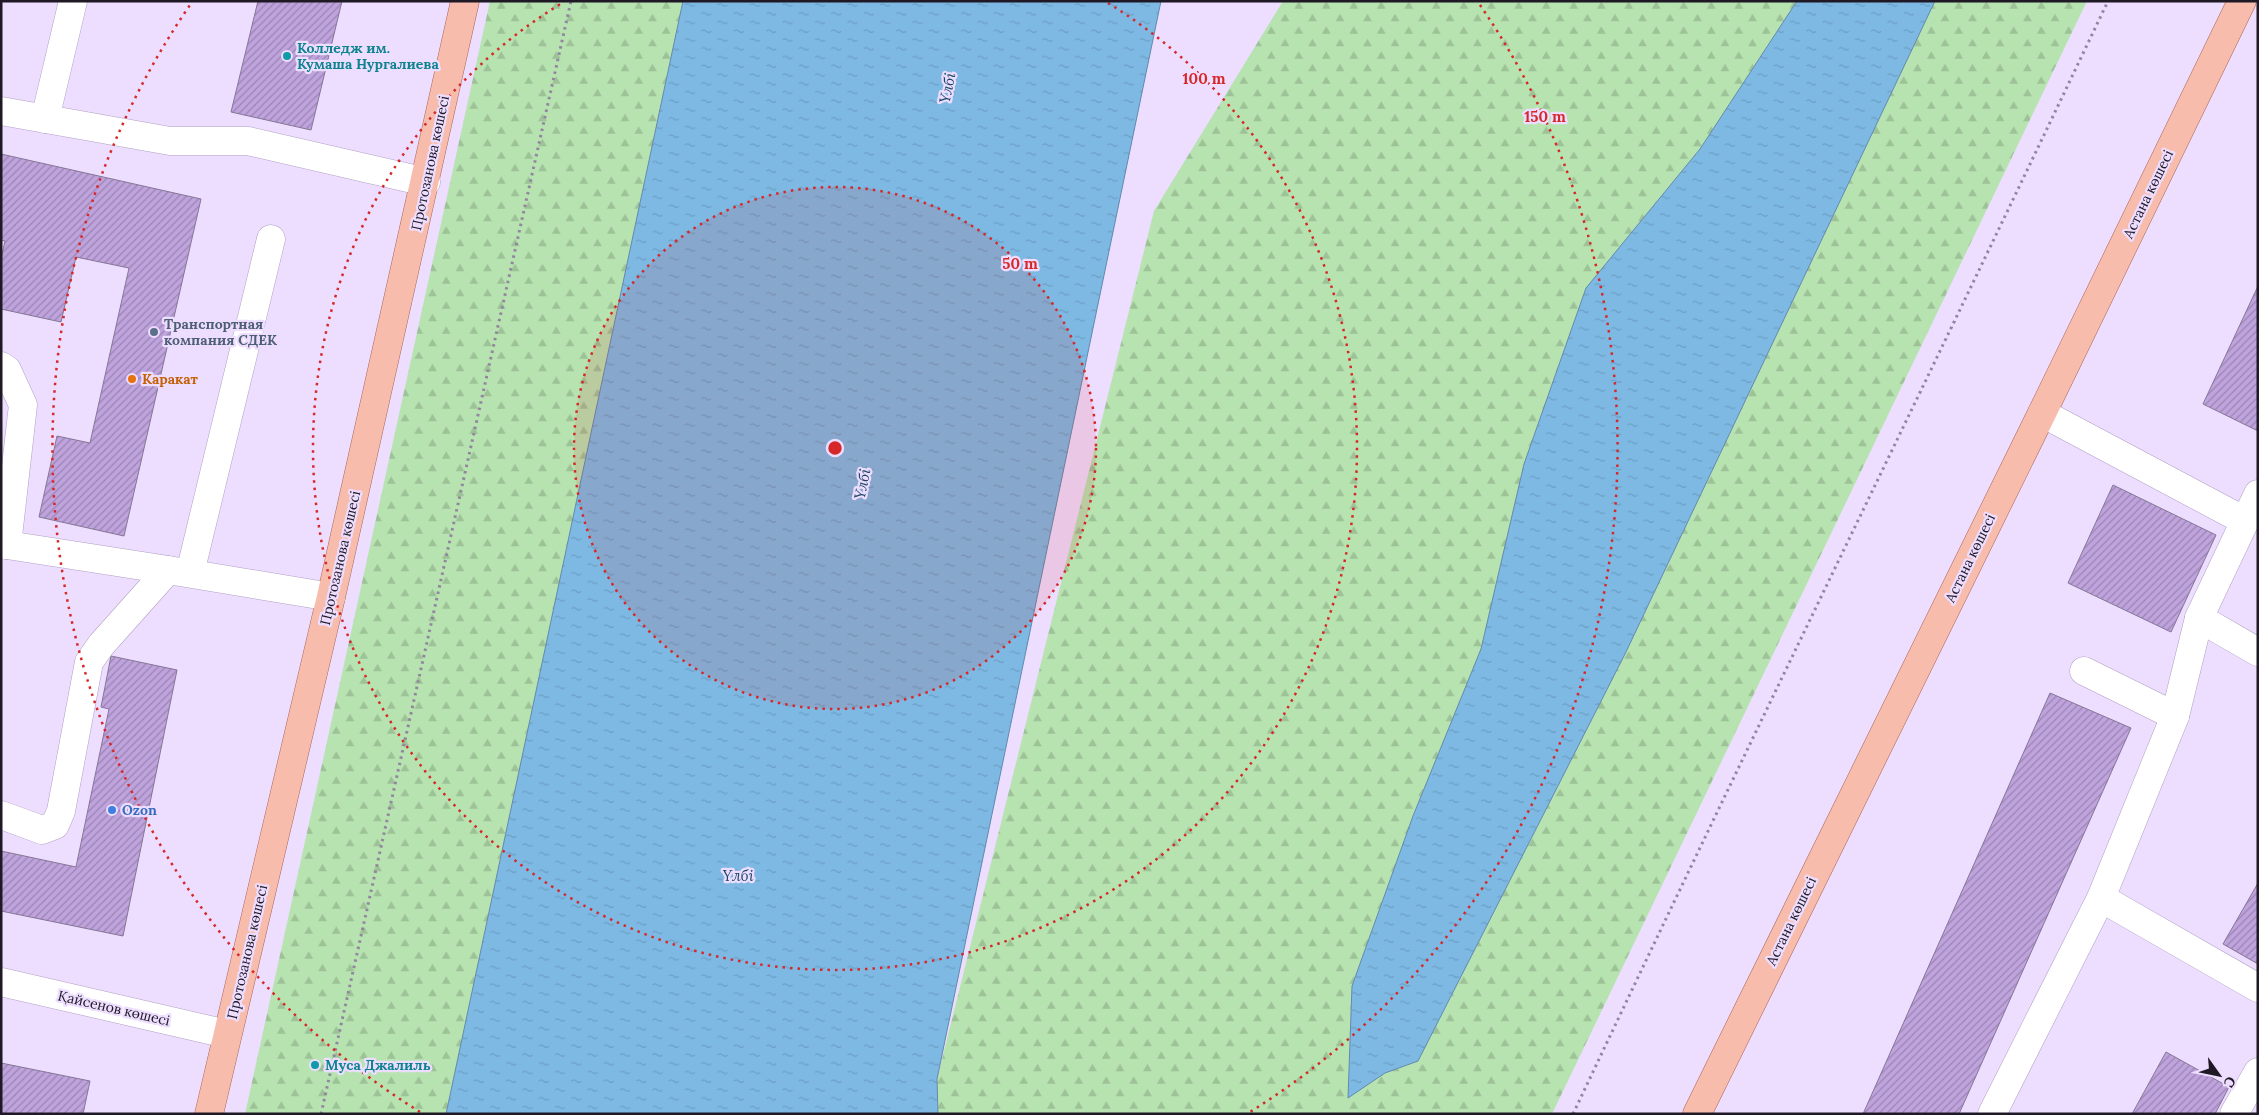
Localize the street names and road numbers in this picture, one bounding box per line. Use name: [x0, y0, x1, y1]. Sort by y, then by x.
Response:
street label: Протозанова көшесі: [407, 94, 453, 232]
street label: Астана көшесі: [2118, 147, 2177, 242]
street label: Протозанова көшесі: [316, 489, 364, 627]
street label: Астана көшесі: [1940, 511, 1999, 606]
street label: Астана көшесі: [1761, 874, 1820, 969]
street label: Протозанова көшесі: [223, 883, 271, 1021]
street label: Қайсенов көшесі: [56, 986, 172, 1030]

